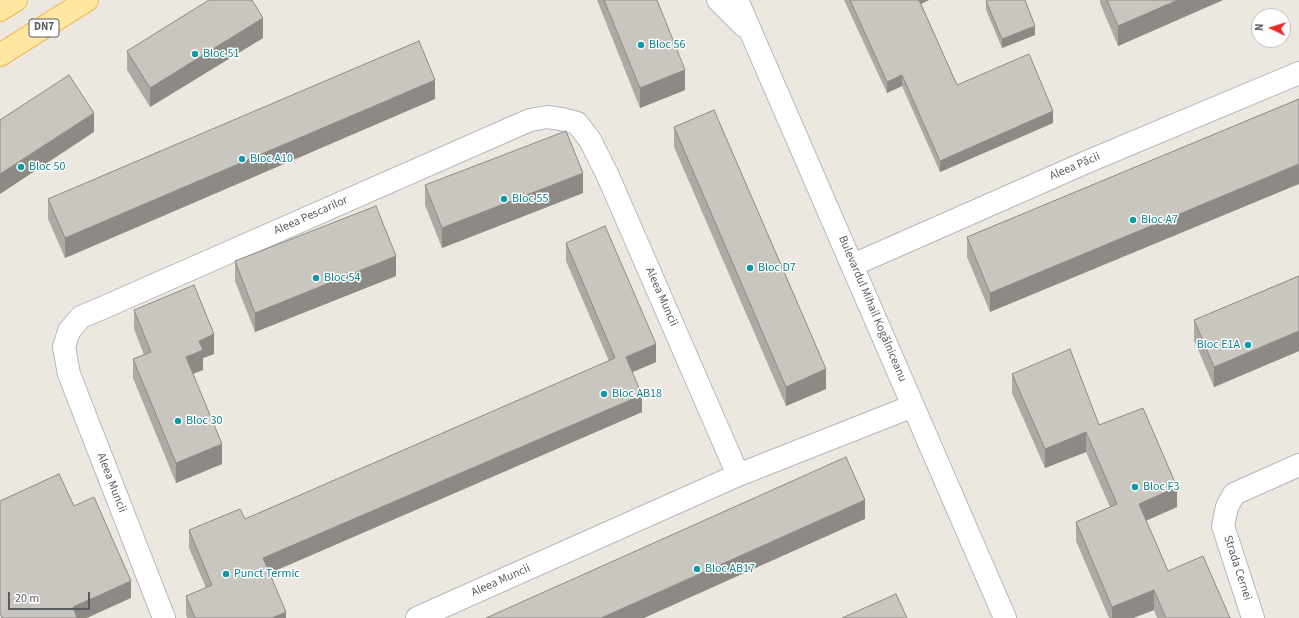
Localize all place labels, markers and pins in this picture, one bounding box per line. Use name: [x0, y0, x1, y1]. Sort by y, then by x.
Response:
place label: Bloc 56: [649, 38, 685, 52]
marker: Bloc 56: [636, 40, 646, 50]
place label: Bloc 51: [203, 47, 239, 61]
marker: Bloc 51: [190, 49, 200, 59]
place label: Bloc A10: [250, 152, 293, 166]
marker: Bloc A10: [237, 154, 247, 164]
place label: Bloc 50: [29, 160, 65, 174]
marker: Bloc 50: [16, 162, 26, 172]
place label: Bloc 55: [512, 192, 548, 206]
marker: Bloc 55: [499, 194, 509, 204]
place label: Bloc A7: [1141, 213, 1178, 227]
marker: Bloc A7: [1128, 215, 1138, 225]
place label: Bloc D7: [758, 261, 796, 275]
marker: Bloc D7: [745, 263, 755, 273]
place label: Bloc 54: [324, 271, 360, 285]
marker: Bloc 54: [311, 273, 321, 283]
place label: Bloc E1A: [1197, 338, 1240, 352]
marker: Bloc E1A: [1243, 340, 1253, 350]
place label: Bloc AB18: [612, 387, 662, 401]
marker: Bloc AB18: [599, 389, 609, 399]
place label: Bloc 30: [186, 414, 222, 428]
marker: Bloc 30: [173, 416, 183, 426]
place label: Bloc F3: [1143, 480, 1179, 494]
marker: Bloc F3: [1130, 482, 1140, 492]
place label: Bloc AB17: [705, 562, 755, 576]
marker: Bloc AB17: [692, 564, 702, 574]
place label: Punct Termic: [234, 567, 300, 581]
marker: Punct Termic: [221, 569, 231, 579]

